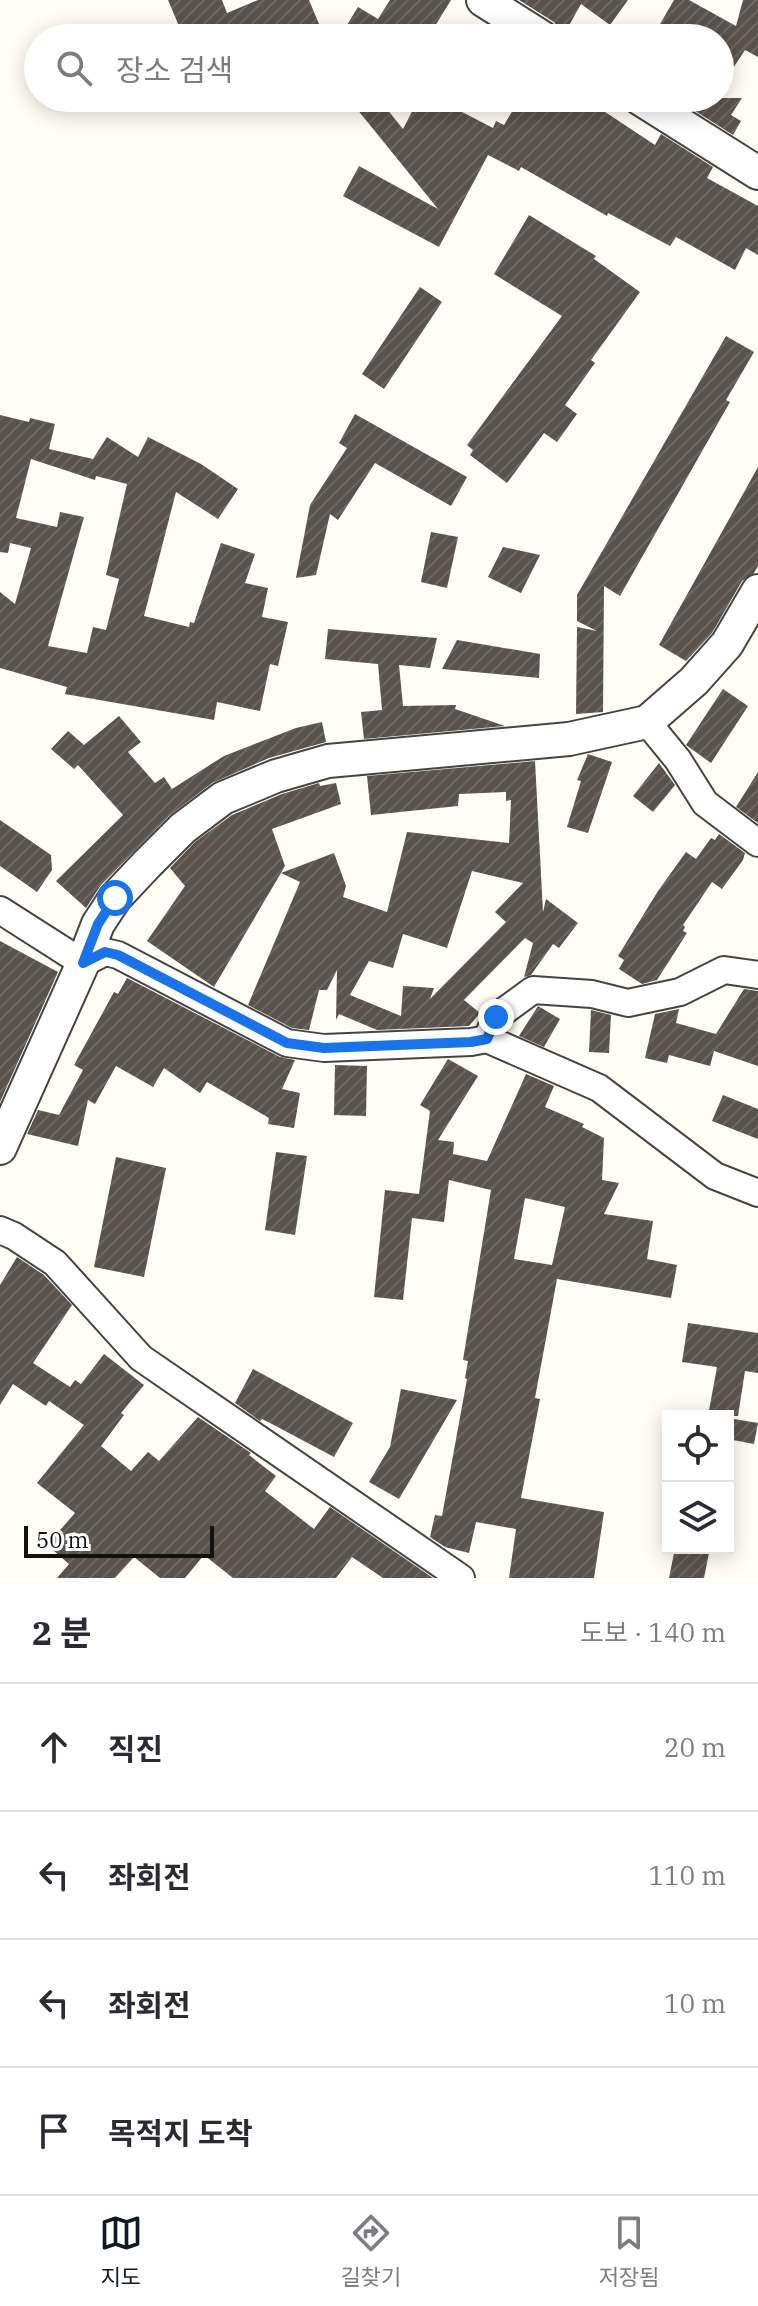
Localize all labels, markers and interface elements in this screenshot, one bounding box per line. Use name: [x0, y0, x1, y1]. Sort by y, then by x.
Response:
search box: [24, 24, 734, 112]
icon: search: [52, 46, 96, 90]
text: 장소 검색: [116, 50, 233, 89]
route start: [97, 880, 133, 916]
route end: [478, 999, 514, 1035]
map controls: [662, 1410, 734, 1554]
button: locate: [662, 1410, 734, 1482]
button: layers: [662, 1482, 734, 1554]
scale bar: [24, 1522, 214, 1558]
text: 50 m: [36, 1525, 88, 1554]
text: 2 분: [32, 1610, 92, 1654]
text: 도보 · 140 m: [580, 1615, 726, 1649]
icon: ahead: [32, 1725, 76, 1769]
text: 직진: [108, 1729, 163, 1768]
text: 20 m: [664, 1730, 726, 1764]
icon: left: [32, 1853, 76, 1897]
text: 좌회전: [108, 1857, 191, 1896]
text: 110 m: [648, 1858, 726, 1892]
icon: left: [32, 1981, 76, 2025]
text: 좌회전: [108, 1985, 191, 2024]
text: 10 m: [664, 1986, 726, 2020]
icon: arrive: [32, 2109, 76, 2153]
text: 목적지 도착: [108, 2113, 253, 2152]
tab: 지도: [99, 2211, 143, 2291]
tab: 길찾기: [340, 2211, 401, 2291]
tab: 저장됨: [598, 2211, 659, 2291]

